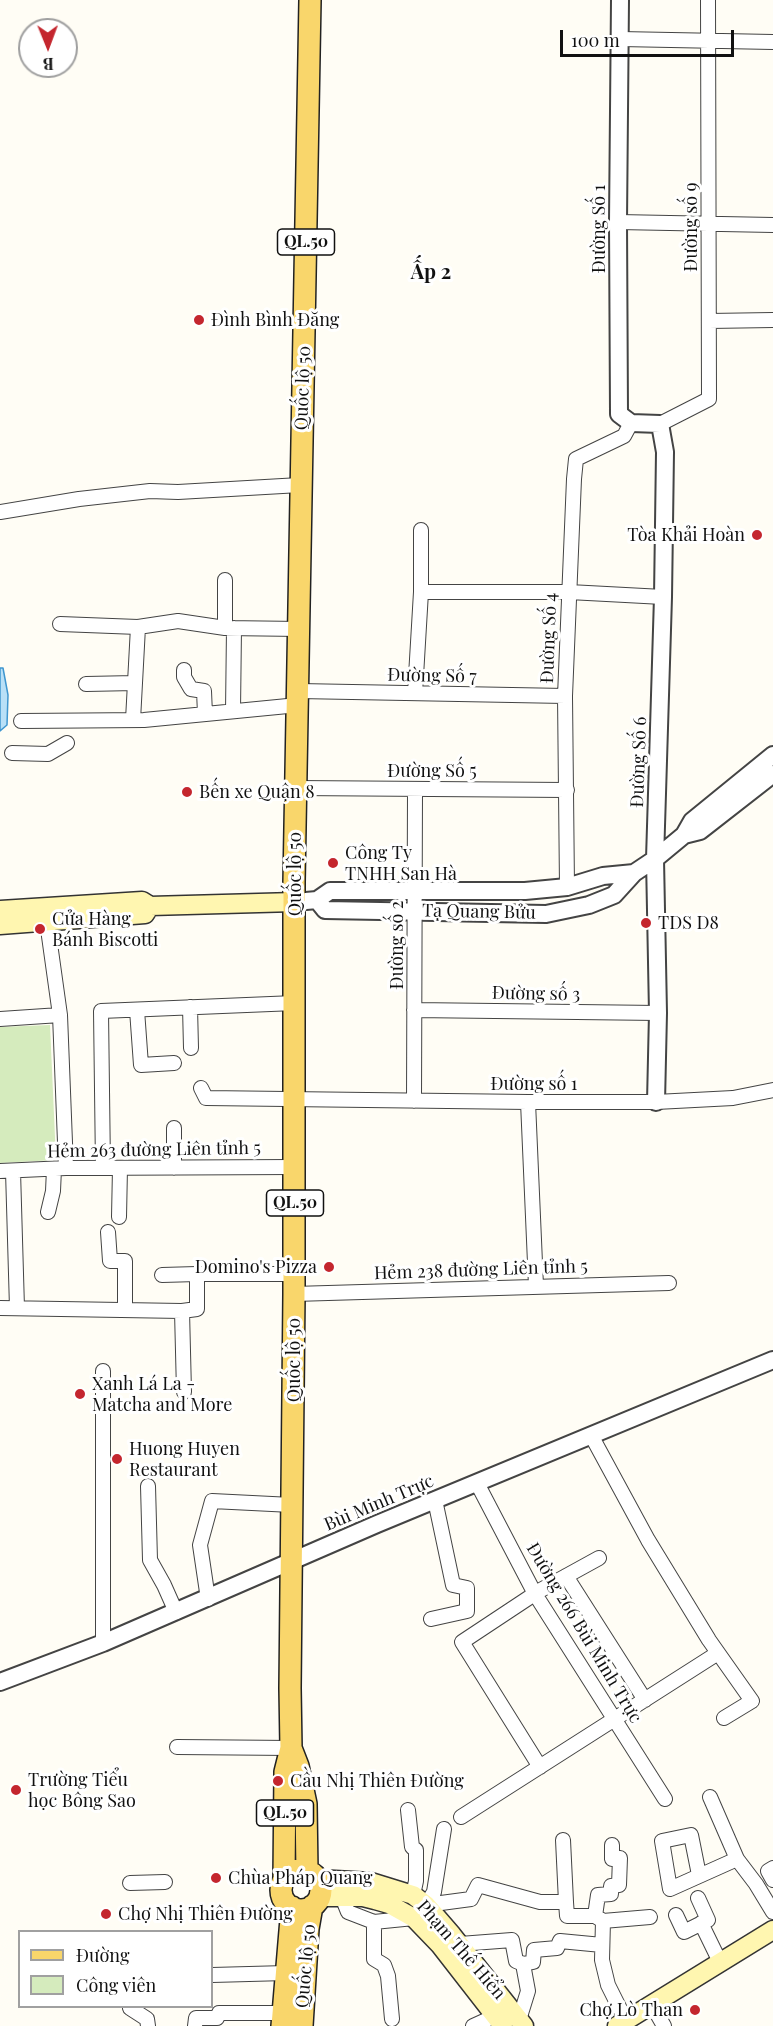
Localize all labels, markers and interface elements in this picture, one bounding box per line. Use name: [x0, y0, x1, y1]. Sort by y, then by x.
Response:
north arrow: [18, 18, 78, 78]
scale bar: [563, 18, 737, 56]
text: 100 m: [571, 28, 620, 52]
text: B: [43, 54, 54, 75]
street label: Đường số 9: [680, 182, 702, 272]
street label: Đường Số 1: [588, 185, 610, 273]
road number: QL.50: [278, 229, 334, 255]
district label: Ấp 2: [411, 261, 451, 285]
place label: Đình Bình Đăng: [211, 309, 339, 331]
marker: Đình Bình Đăng: [192, 313, 206, 327]
street label: Quốc lộ 50: [291, 345, 315, 431]
place label: Tòa Khải Hoàn: [627, 524, 745, 546]
marker: Tòa Khải Hoàn: [750, 528, 764, 542]
street label: Đường Số 4: [537, 592, 561, 684]
street label: Đường Số 7: [387, 664, 477, 688]
street label: Đường Số 6: [627, 716, 651, 808]
street label: Đường Số 5: [387, 760, 477, 782]
place label: Bến xe Quận 8: [199, 781, 315, 803]
marker: Bến xe Quận 8: [180, 785, 194, 799]
street label: Quốc lộ 50: [284, 832, 306, 916]
place label: Công Ty TNHH San Hà: [345, 842, 457, 884]
marker: Công Ty TNHH San Hà: [326, 856, 340, 870]
street label: Tạ Quang Bửu: [422, 900, 536, 924]
street label: Đường số 2: [386, 901, 408, 989]
place label: Cửa Hàng Bánh Biscotti: [52, 908, 158, 950]
place label: TDS D8: [658, 912, 719, 934]
marker: TDS D8: [639, 916, 653, 930]
marker: Cửa Hàng Bánh Biscotti: [33, 922, 47, 936]
street label: Đường số 3: [492, 982, 580, 1006]
street label: Đường số 1: [491, 1073, 577, 1095]
street label: Hẻm 263 đường Liên tỉnh 5: [47, 1137, 261, 1163]
road number: QL.50: [266, 1190, 324, 1216]
street label: Hẻm 238 đường Liên tỉnh 5: [374, 1255, 588, 1285]
place label: Domino's Pizza: [195, 1256, 317, 1278]
marker: Domino's Pizza: [322, 1260, 336, 1274]
street label: Quốc lộ 50: [283, 1318, 305, 1402]
place label: Xanh Lá La - Matcha and More: [92, 1373, 232, 1416]
marker: Xanh Lá La - Matcha and More: [73, 1387, 87, 1401]
place label: Huong Huyen Restaurant: [129, 1438, 240, 1480]
marker: Huong Huyen Restaurant: [110, 1452, 124, 1466]
street label: Bùi Minh Trực: [321, 1470, 437, 1536]
street label: Đường 266 Bùi Minh Trực: [522, 1539, 646, 1727]
place label: Trường Tiểu học Bông Sao: [28, 1769, 136, 1812]
place label: Cầu Nhị Thiên Đường: [290, 1770, 464, 1792]
marker: Cầu Nhị Thiên Đường: [271, 1774, 285, 1788]
marker: Trường Tiểu học Bông Sao: [9, 1783, 23, 1797]
road number: QL.50: [256, 1800, 314, 1826]
place label: Chùa Pháp Quang: [228, 1867, 373, 1889]
marker: Chùa Pháp Quang: [209, 1871, 223, 1885]
street label: Phạm Thế Hiển: [412, 1896, 510, 2004]
place label: Chợ Nhị Thiên Đường: [118, 1903, 293, 1925]
marker: Chợ Nhị Thiên Đường: [99, 1907, 113, 1921]
street label: Quốc lộ 50: [292, 1923, 320, 2009]
legend: [18, 1930, 213, 2008]
text: Đường: [76, 1943, 129, 1967]
text: Công viên: [76, 1973, 156, 1997]
place label: Chợ Lò Than: [579, 1999, 683, 2021]
marker: Chợ Lò Than: [688, 2003, 702, 2017]

